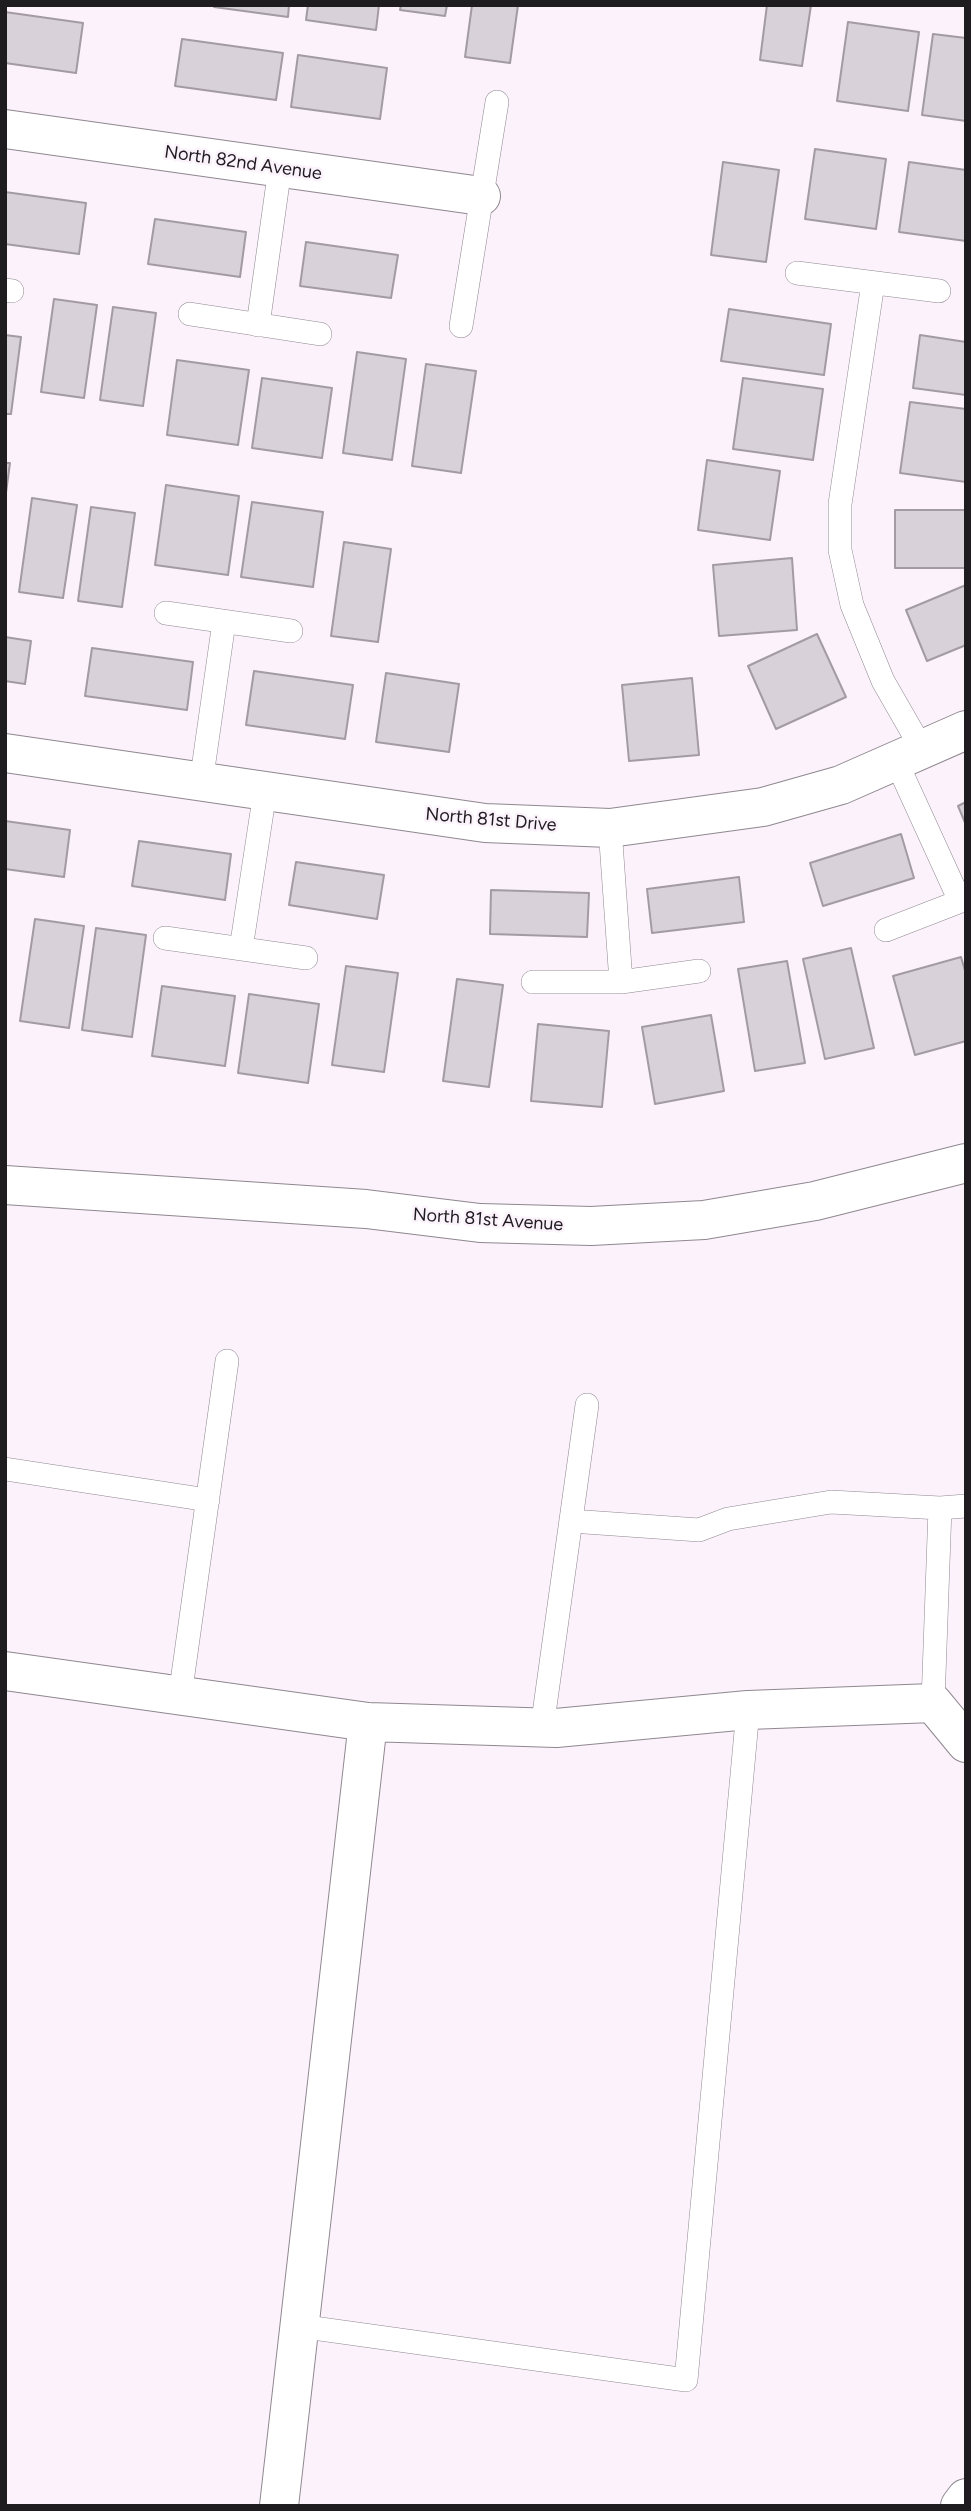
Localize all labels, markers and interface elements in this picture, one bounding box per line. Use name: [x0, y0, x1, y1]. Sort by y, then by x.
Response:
street label: North 82nd Avenue: [163, 141, 323, 185]
street label: North 81st Drive: [425, 804, 557, 836]
street label: North 81st Avenue: [412, 1204, 564, 1236]

